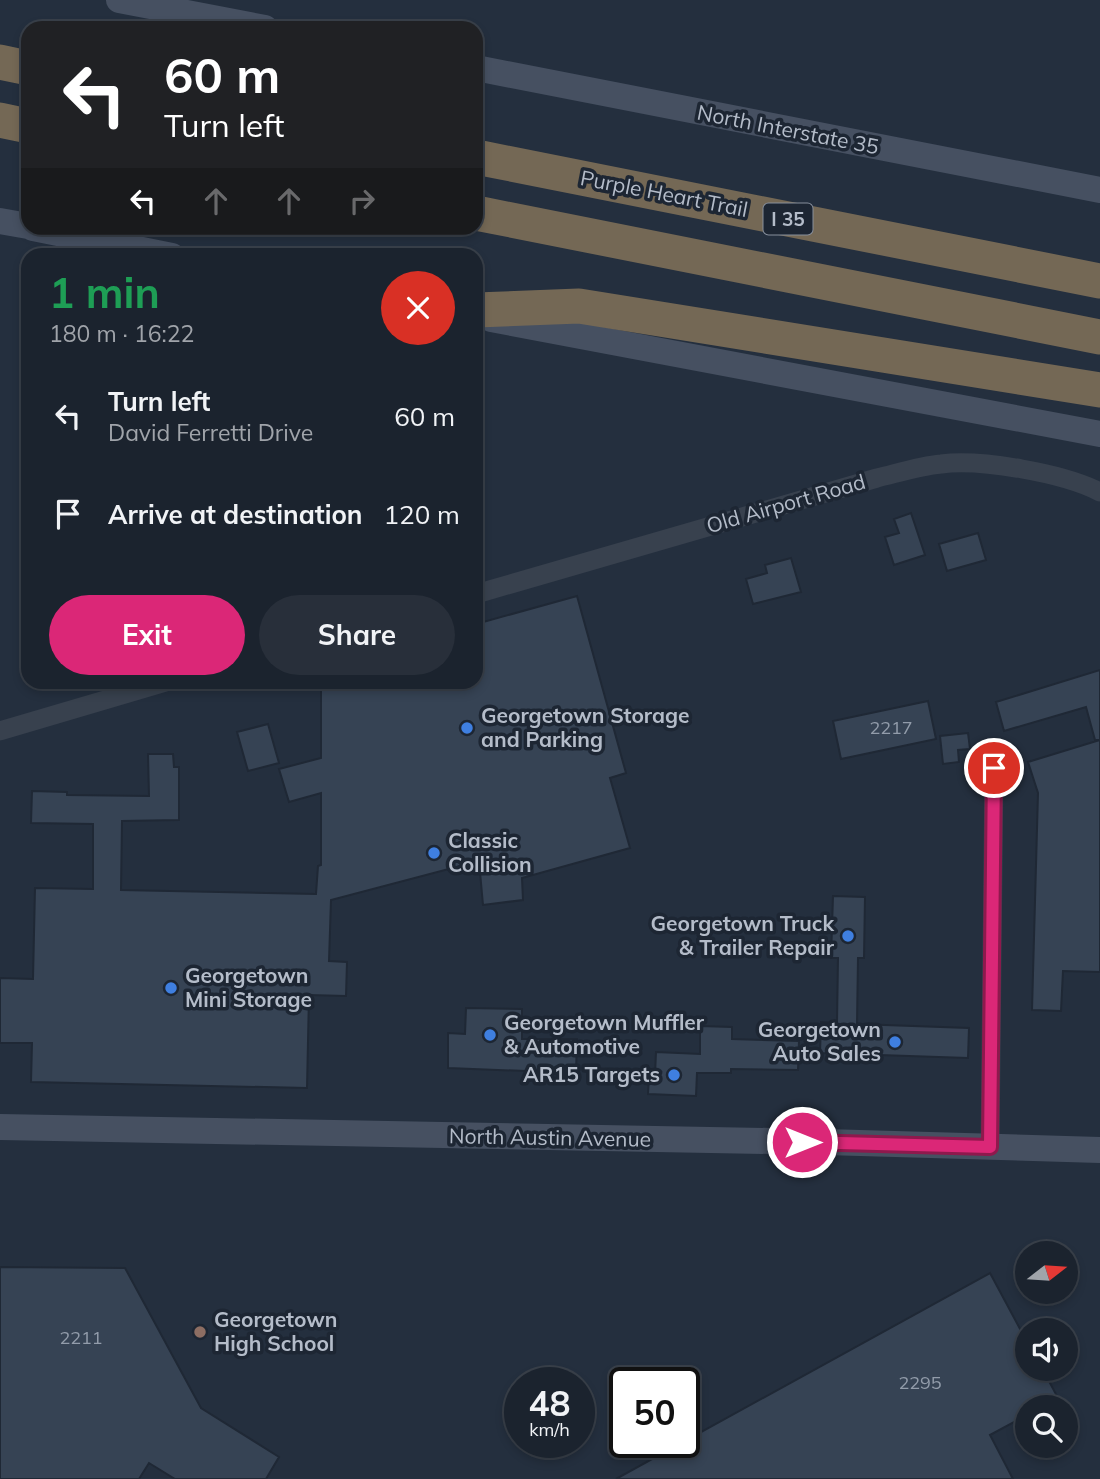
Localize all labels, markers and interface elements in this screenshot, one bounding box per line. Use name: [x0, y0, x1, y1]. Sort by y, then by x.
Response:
text: 60 m: [164, 44, 280, 105]
icon: left: [49, 49, 140, 140]
street label: North Interstate 35: [695, 99, 881, 159]
text: Turn left: [164, 105, 284, 145]
street label: Purple Heart Trail: [578, 164, 750, 222]
icon: left: [124, 182, 162, 220]
icon: ahead: [197, 182, 235, 220]
icon: ahead: [270, 182, 308, 220]
icon: right: [343, 182, 381, 220]
road number: I 35: [764, 204, 812, 234]
text: 1 min: [49, 266, 160, 319]
button: close: [381, 271, 455, 345]
text: 180 m · 16:22: [49, 319, 194, 348]
text: Turn left: [108, 385, 210, 418]
icon: left: [49, 397, 87, 435]
text: 60 m: [394, 400, 455, 433]
text: David Ferretti Drive: [108, 418, 313, 447]
street label: Old Airport Road: [703, 468, 868, 538]
icon: arrive: [49, 495, 87, 533]
text: Arrive at destination: [108, 498, 363, 531]
text: 120 m: [384, 498, 460, 531]
button: Exit: [49, 595, 245, 675]
button: Share: [259, 595, 455, 675]
place label: Georgetown Storage and Parking: [481, 702, 690, 752]
house number: 2217: [869, 716, 913, 739]
marker: Georgetown Storage and Parking: [459, 720, 475, 736]
pin: [964, 738, 1024, 798]
icon: arrive: [975, 749, 1013, 787]
place label: Classic Collision: [448, 827, 532, 877]
marker: Classic Collision: [426, 845, 442, 861]
place label: Georgetown Truck & Trailer Repair: [651, 910, 835, 960]
marker: Georgetown Truck & Trailer Repair: [840, 928, 856, 944]
place label: Georgetown Mini Storage: [185, 962, 312, 1012]
marker: Georgetown Mini Storage: [163, 980, 179, 996]
place label: Georgetown Muffler & Automotive: [504, 1009, 705, 1059]
place label: Georgetown Auto Sales: [758, 1016, 881, 1066]
marker: Georgetown Muffler & Automotive: [482, 1027, 498, 1043]
marker: Georgetown Auto Sales: [887, 1034, 903, 1050]
place label: AR15 Targets: [523, 1061, 660, 1087]
marker: AR15 Targets: [666, 1067, 682, 1083]
position arrow: [765, 1105, 839, 1179]
street label: North Austin Avenue: [449, 1122, 651, 1152]
north arrow: [1015, 1241, 1078, 1304]
map controls: [1015, 1241, 1078, 1458]
place label: Georgetown High School: [214, 1306, 337, 1356]
button: sound: [1015, 1318, 1078, 1381]
marker: Georgetown High School: [192, 1324, 208, 1340]
house number: 2211: [59, 1326, 103, 1349]
speed limit sign: 50: [609, 1367, 700, 1458]
house number: 2295: [898, 1371, 942, 1394]
text: 48: [528, 1381, 571, 1425]
button: search: [1015, 1395, 1078, 1458]
text: km/h: [529, 1418, 570, 1441]

